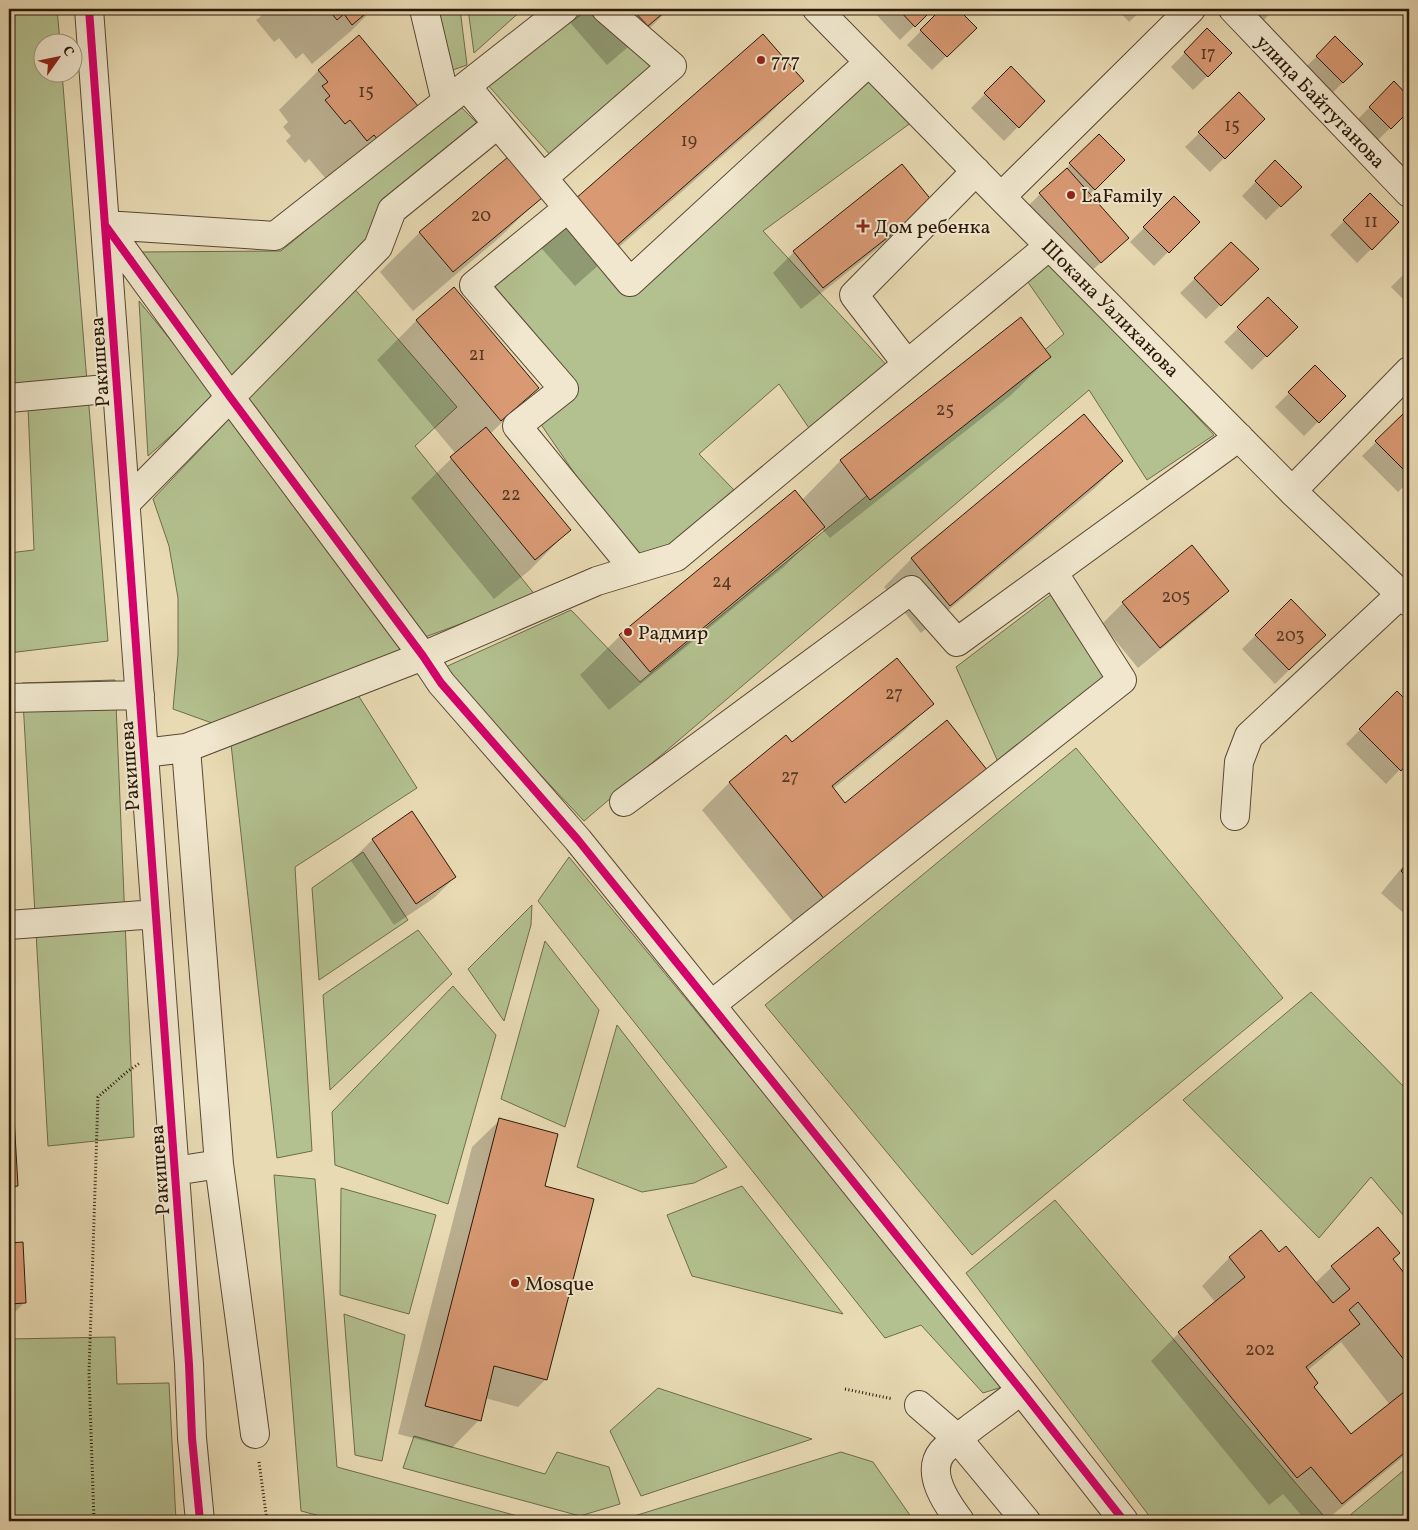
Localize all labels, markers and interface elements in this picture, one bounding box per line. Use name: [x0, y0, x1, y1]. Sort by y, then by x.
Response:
street label: улица Байтуганова: [1248, 29, 1391, 176]
north arrow: [32, 32, 82, 82]
house number: 17: [1200, 42, 1216, 67]
text: С: [57, 43, 78, 61]
place label: 777: [771, 48, 800, 76]
marker: 777: [755, 54, 767, 66]
house number: 15: [358, 80, 374, 105]
house number: 15: [1224, 114, 1240, 139]
house number: 19: [681, 129, 697, 154]
place label: LaFamily: [1081, 183, 1163, 211]
marker: LaFamily: [1065, 189, 1077, 201]
house number: 20: [471, 204, 491, 229]
house number: 11: [1364, 210, 1378, 235]
place label: Дом ребенка: [874, 214, 990, 242]
marker: Дом ребенка: [856, 219, 870, 233]
street label: Шокана Уалиханова: [1034, 234, 1185, 385]
street label: Ракишева: [84, 316, 118, 408]
house number: 21: [469, 343, 485, 368]
house number: 25: [936, 398, 954, 423]
house number: 22: [501, 483, 521, 508]
house number: 24: [712, 570, 732, 595]
house number: 205: [1162, 585, 1190, 610]
place label: Радмир: [638, 620, 708, 648]
house number: 203: [1275, 624, 1305, 649]
marker: Радмир: [622, 626, 634, 638]
house number: 27: [885, 682, 903, 707]
street label: Ракишева: [114, 720, 148, 812]
house number: 27: [781, 765, 799, 790]
street label: Ракишева: [144, 1124, 178, 1216]
place label: Mosque: [525, 1271, 594, 1299]
marker: Mosque: [509, 1277, 521, 1289]
house number: 202: [1245, 1338, 1275, 1363]

